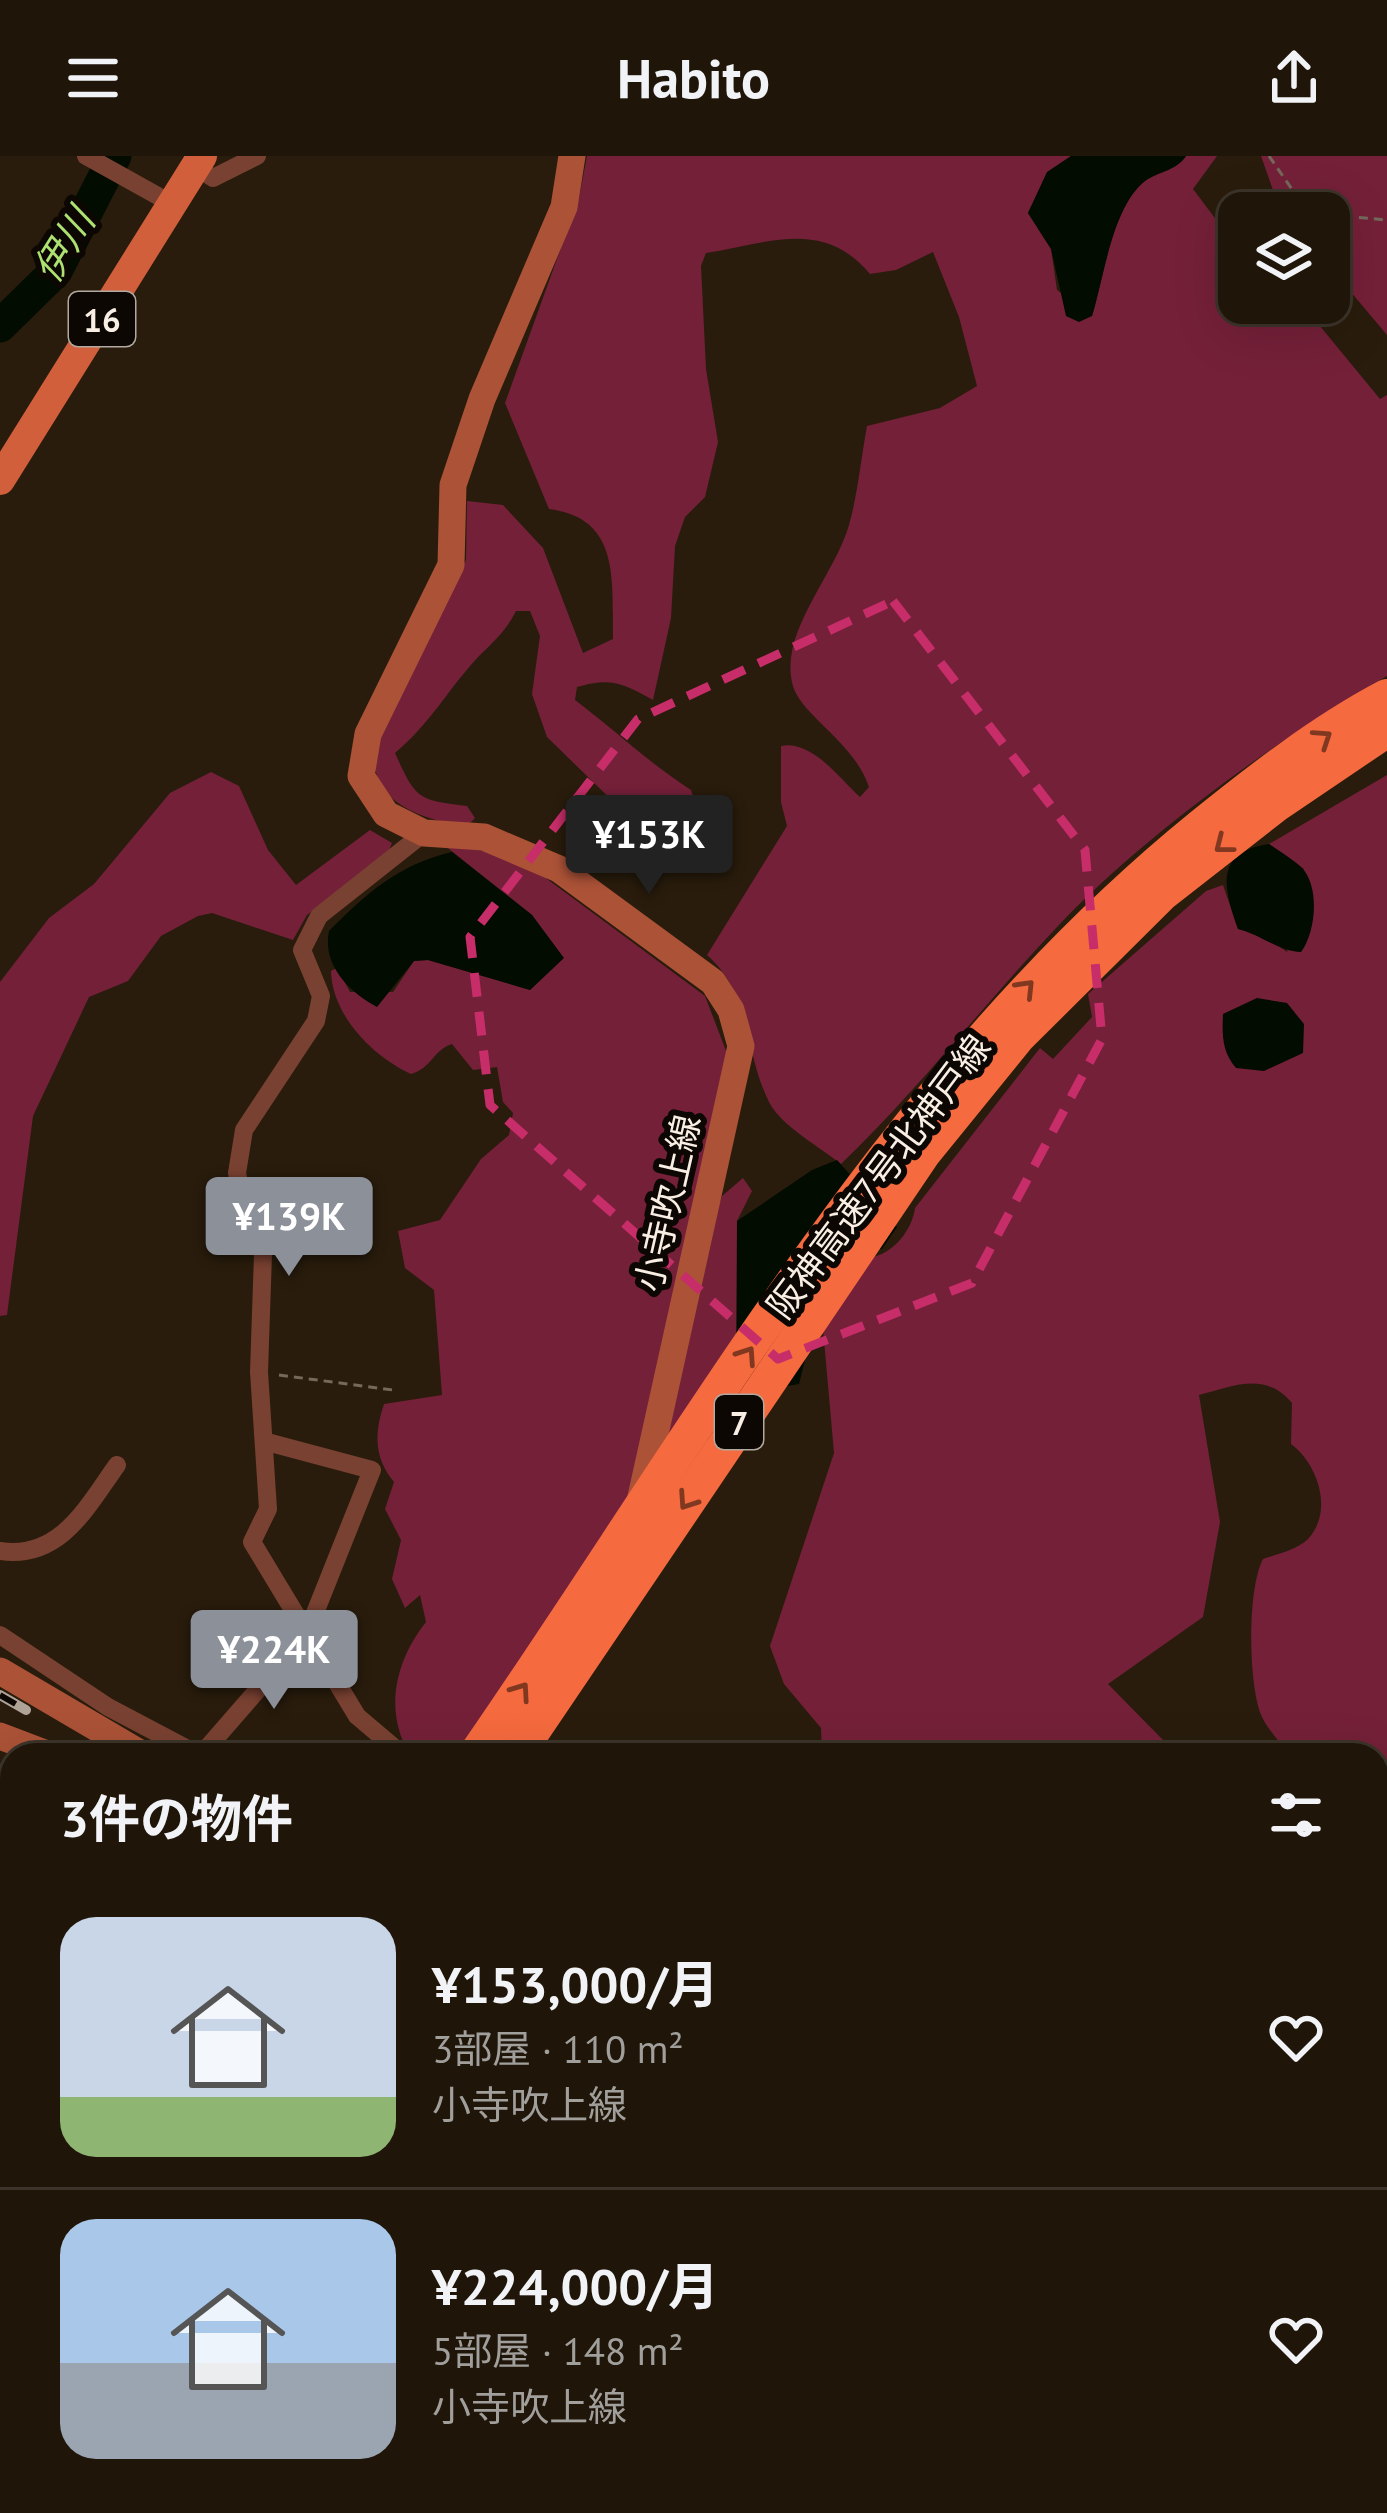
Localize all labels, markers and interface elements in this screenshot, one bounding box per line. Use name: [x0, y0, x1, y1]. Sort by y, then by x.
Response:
text: Habito: [617, 43, 770, 113]
icon: menu: [60, 45, 126, 111]
icon: share: [1261, 45, 1327, 111]
map controls: [1218, 192, 1350, 324]
button: layers: [1218, 192, 1350, 324]
water label: 伊川: [21, 195, 107, 292]
road number: 16: [69, 292, 135, 346]
one-way arrow: [1310, 730, 1332, 752]
pin: ¥153K: [565, 795, 733, 897]
text: ¥153K: [593, 808, 705, 859]
one-way arrow: [1215, 831, 1237, 852]
one-way arrow: [1011, 981, 1033, 1002]
street label: 阪神高速7号北神戸線: [756, 1025, 1000, 1327]
street label: 小寺吹上線: [624, 1110, 710, 1296]
pin: ¥139K: [205, 1177, 373, 1279]
text: ¥139K: [233, 1190, 345, 1241]
one-way arrow: [732, 1347, 754, 1369]
road number: 7: [715, 1395, 763, 1449]
one-way arrow: [679, 1488, 701, 1510]
pin: ¥224K: [190, 1610, 358, 1712]
text: ¥224K: [218, 1623, 330, 1674]
one-way arrow: [507, 1682, 529, 1704]
icon: filters: [1263, 1782, 1329, 1848]
text: 3件の物件: [60, 1785, 293, 1851]
text: ¥153,000/月: [432, 1951, 719, 2017]
icon: home: [156, 1965, 300, 2109]
icon: heart: [1263, 2004, 1329, 2070]
text: 3部屋 · 110 m²: [432, 2023, 684, 2074]
text: 小寺吹上線: [432, 2079, 627, 2130]
text: ¥224,000/月: [432, 2253, 719, 2319]
icon: home: [156, 2267, 300, 2411]
icon: heart: [1263, 2306, 1329, 2372]
text: 5部屋 · 148 m²: [432, 2325, 684, 2376]
text: 小寺吹上線: [432, 2381, 627, 2432]

